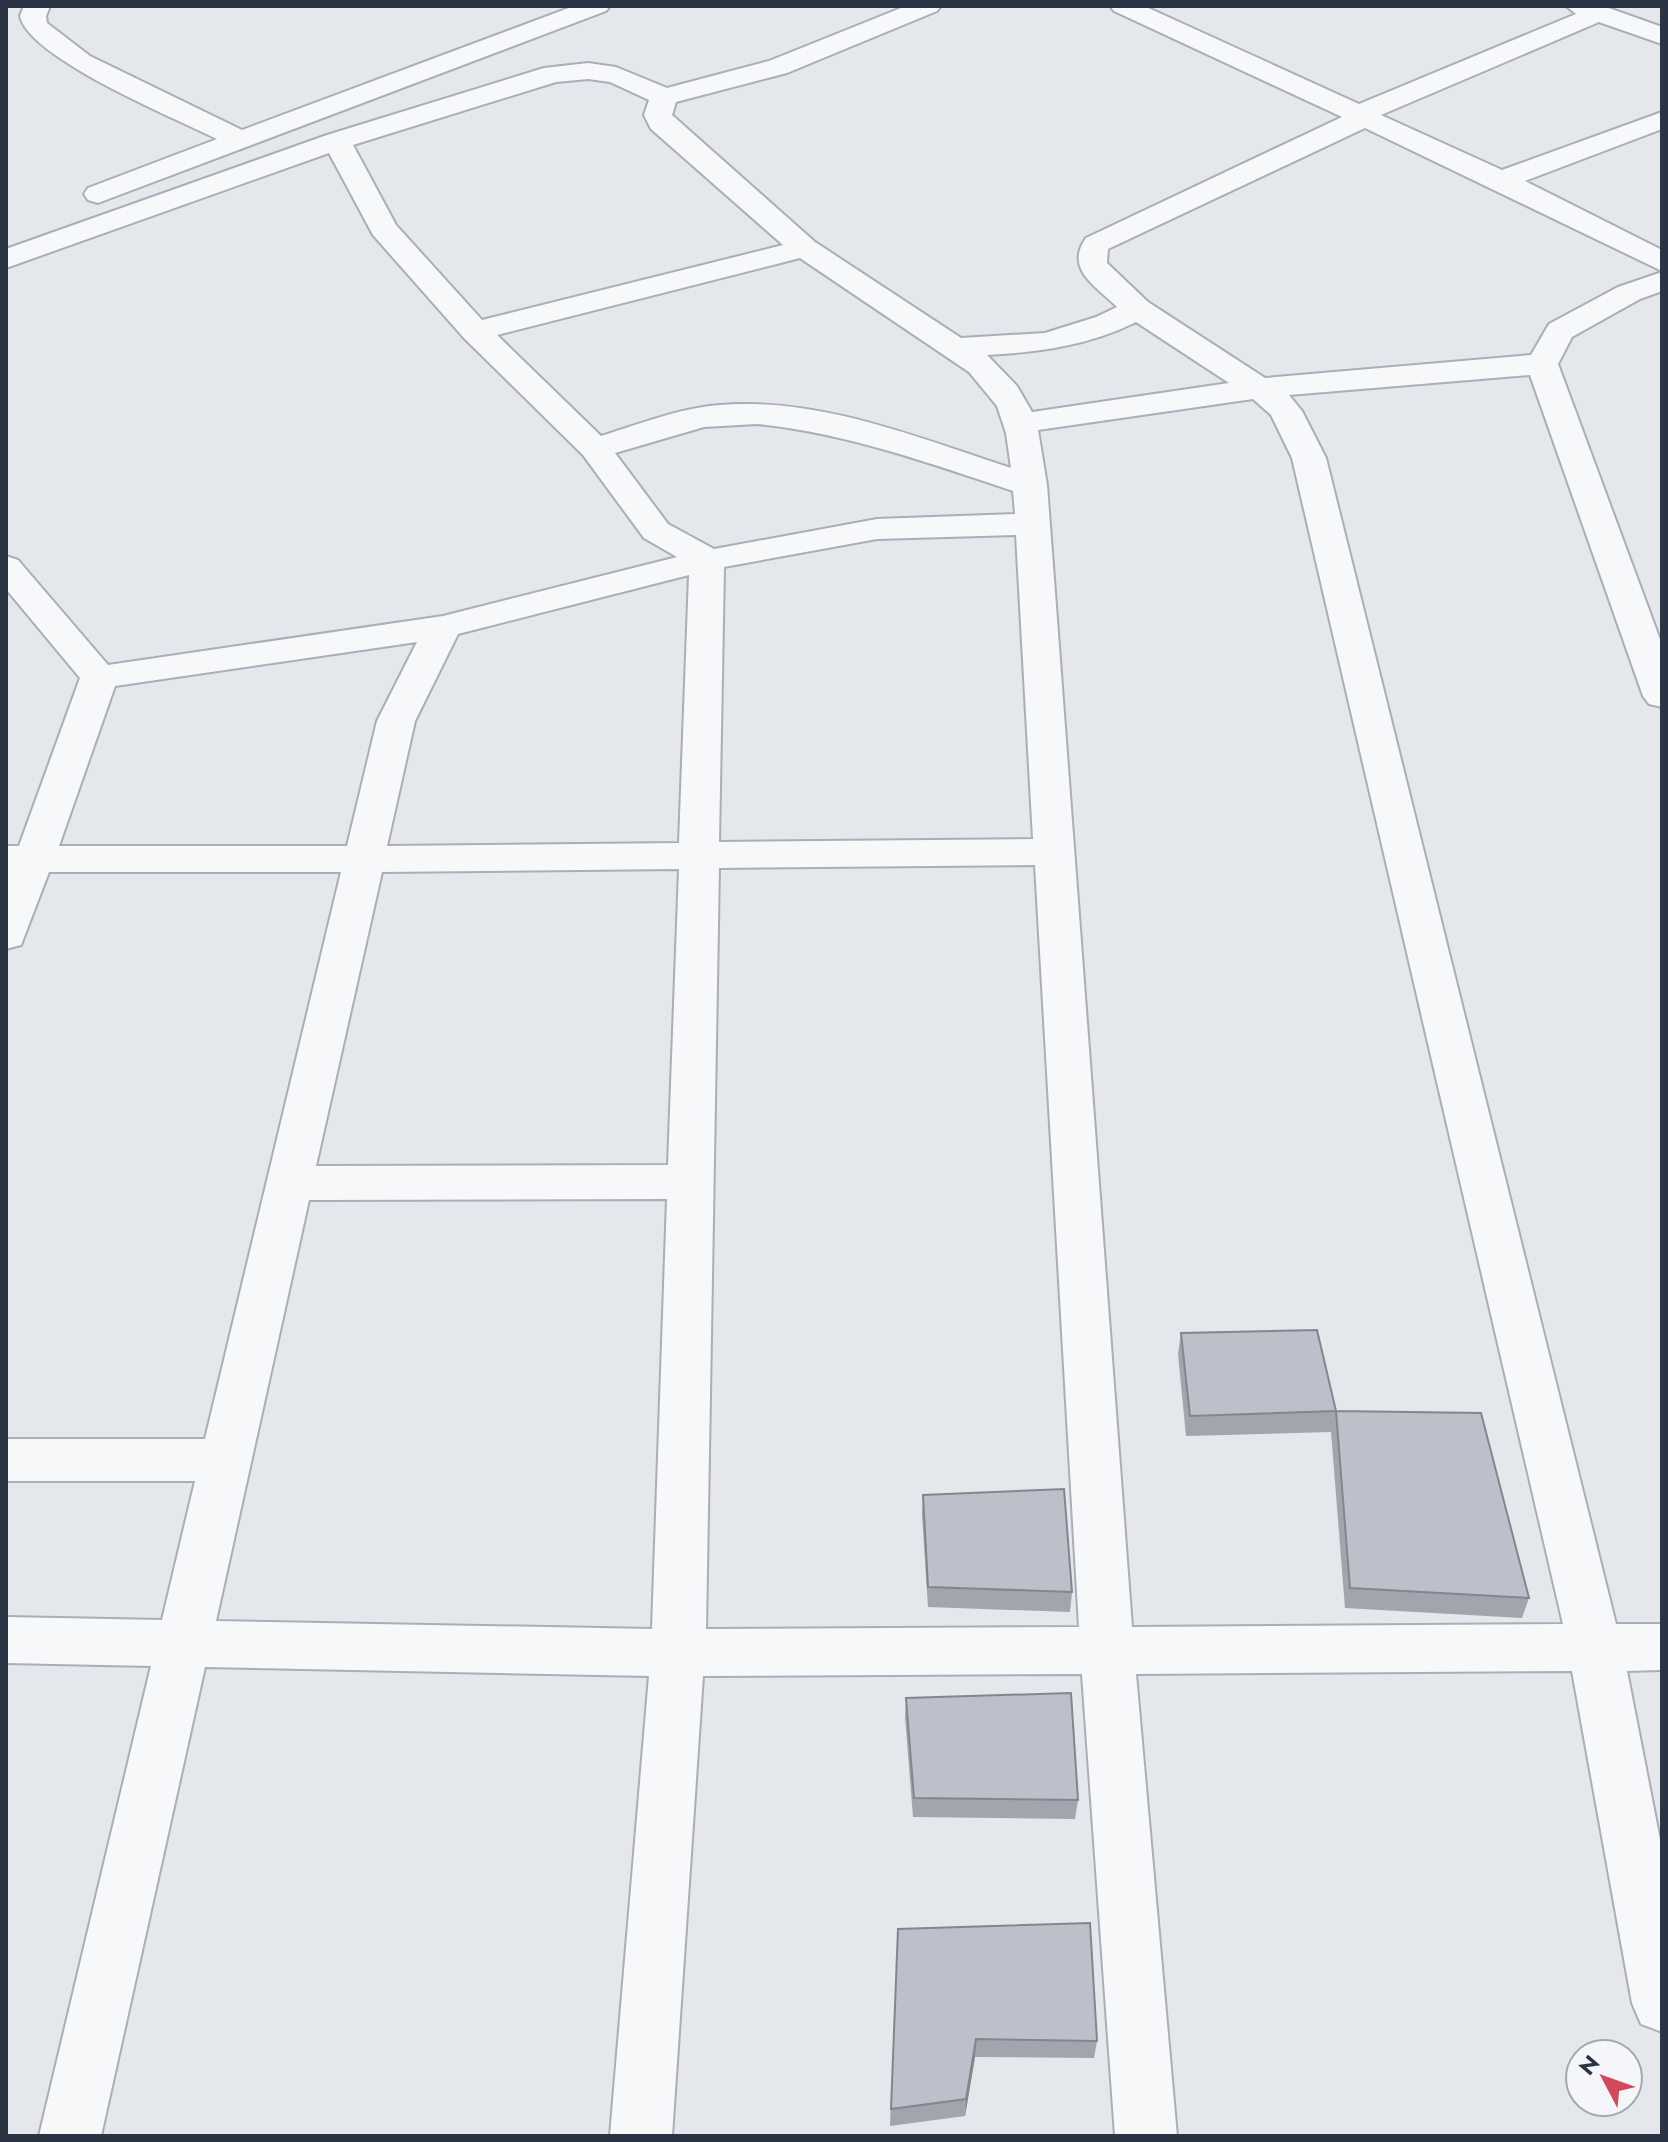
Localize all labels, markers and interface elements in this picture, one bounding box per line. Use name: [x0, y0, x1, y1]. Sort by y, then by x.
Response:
north arrow: [1564, 2038, 1644, 2118]
text: N: [1571, 2048, 1607, 2082]

